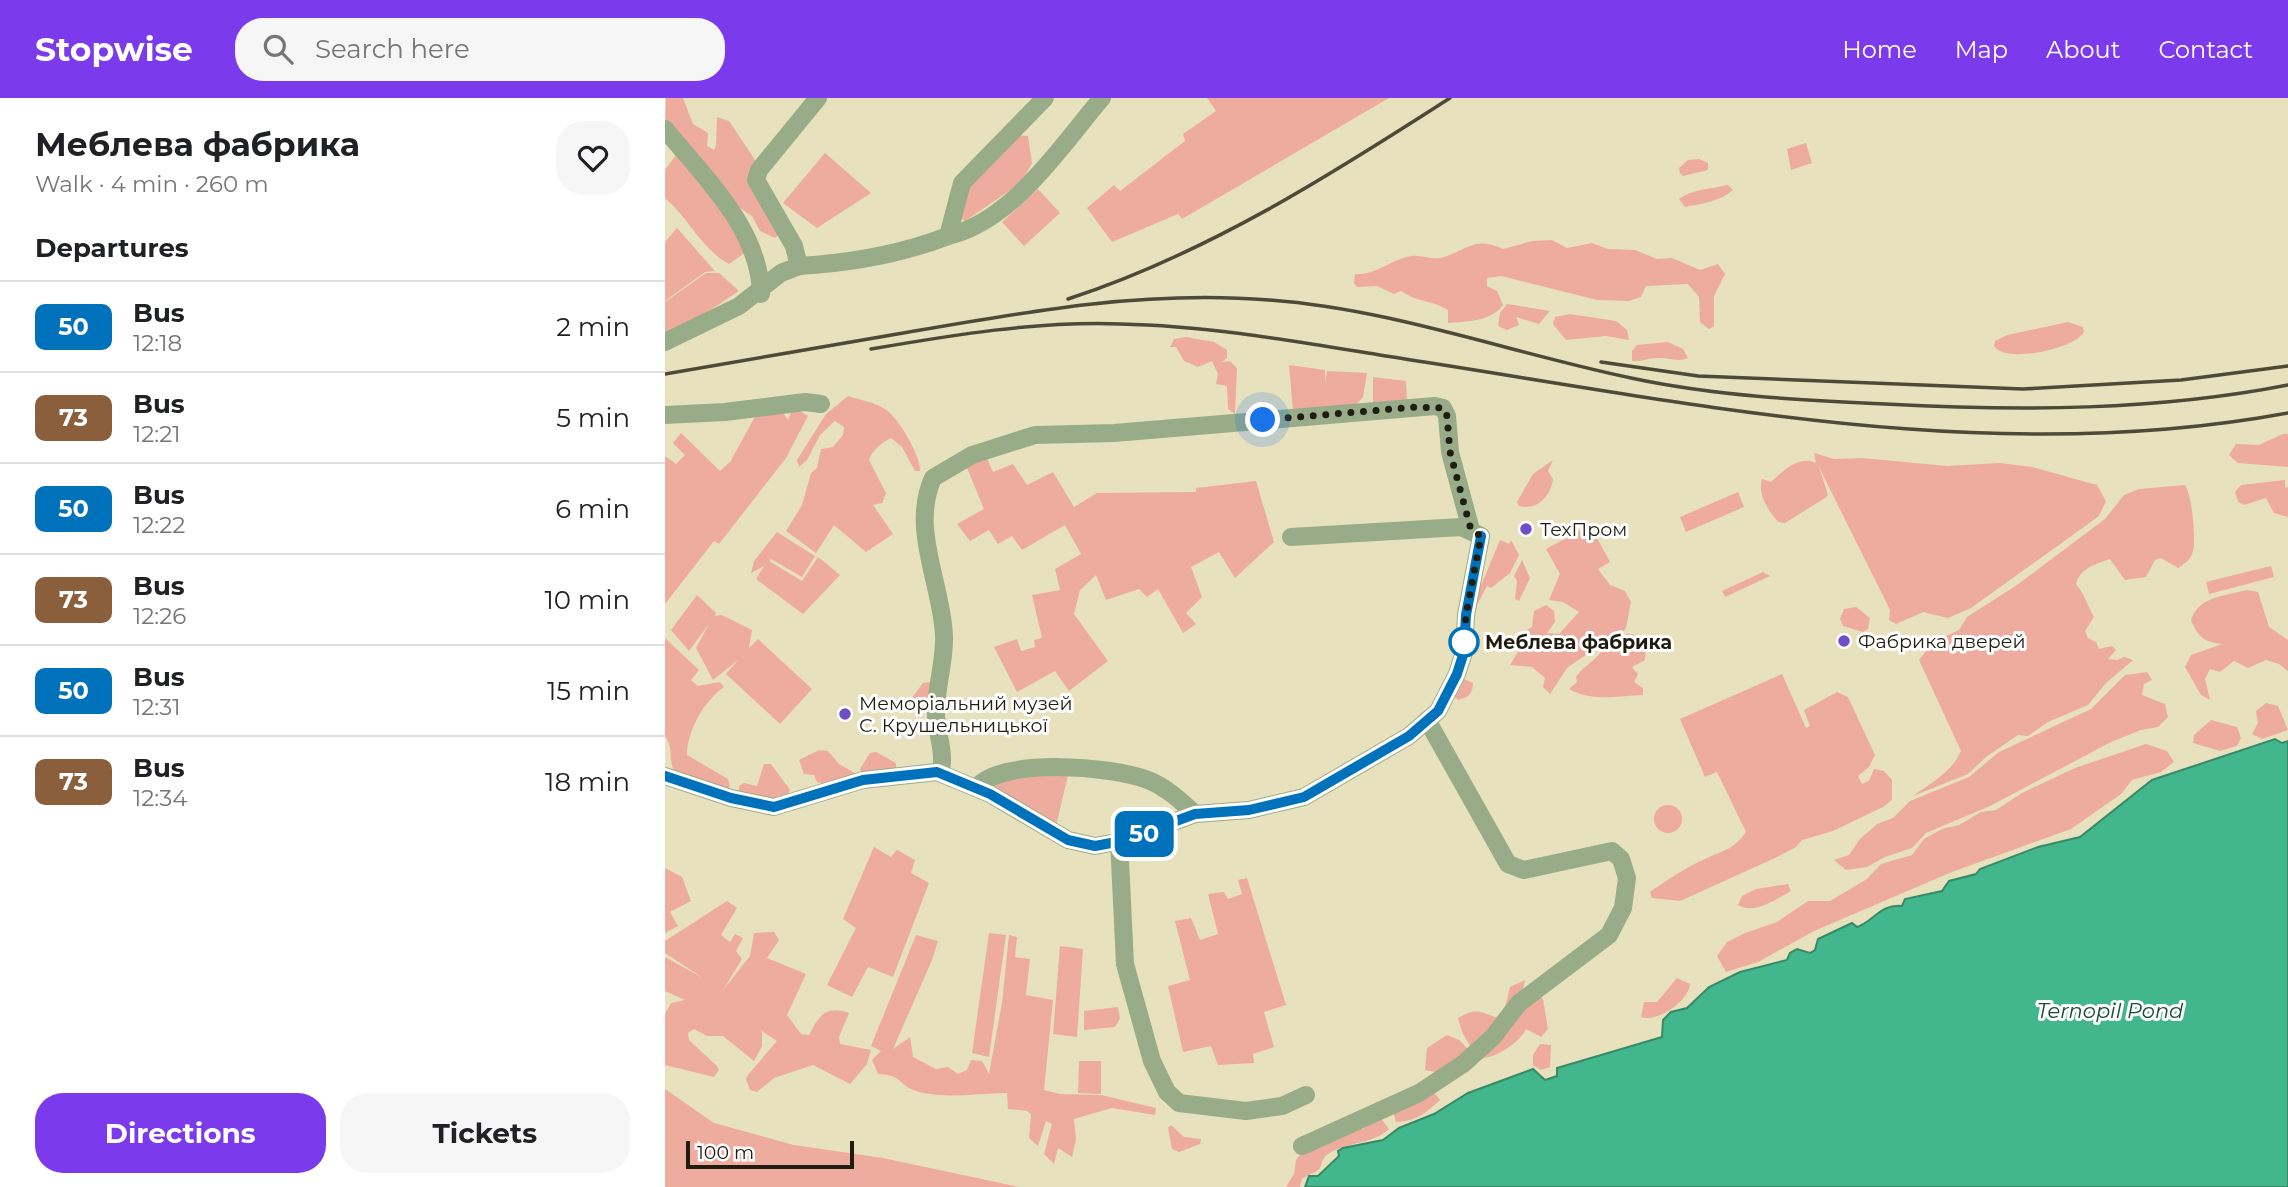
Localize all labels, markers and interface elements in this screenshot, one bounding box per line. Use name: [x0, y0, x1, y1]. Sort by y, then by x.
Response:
search box: [235, 18, 725, 81]
text: Stopwise: [35, 29, 193, 69]
icon: search: [259, 30, 297, 68]
text: Search here: [315, 33, 470, 65]
text: Home: [1842, 35, 1917, 64]
text: Map: [1955, 35, 2008, 64]
text: About: [2046, 35, 2120, 64]
text: Contact: [2158, 35, 2253, 64]
button: heart: [556, 121, 630, 195]
text: Меблева фабрика: [35, 124, 360, 164]
text: Walk · 4 min · 260 m: [35, 170, 269, 198]
text: Departures: [35, 232, 189, 264]
text: Bus: [133, 297, 185, 329]
text: 2 min: [556, 311, 630, 343]
text: 50: [58, 312, 89, 341]
text: 12:18: [133, 329, 182, 357]
text: Bus: [133, 388, 185, 420]
text: 5 min: [556, 402, 630, 434]
your location: [1245, 402, 1280, 437]
text: 73: [59, 403, 88, 432]
text: 12:21: [133, 420, 181, 448]
text: Bus: [133, 479, 185, 511]
text: 6 min: [555, 493, 630, 525]
text: 50: [58, 494, 89, 523]
text: 12:22: [133, 511, 185, 539]
place label: ТехПром: [1540, 518, 1627, 541]
marker: ТехПром: [1518, 521, 1534, 537]
text: Bus: [133, 570, 185, 602]
text: 10 min: [544, 584, 630, 616]
text: 73: [59, 585, 88, 614]
text: 12:26: [133, 602, 186, 630]
marker: Меблева фабрика: [1449, 627, 1479, 657]
place label: Фабрика дверей: [1858, 630, 2026, 653]
place label: Меблева фабрика: [1485, 631, 1672, 654]
marker: Фабрика дверей: [1836, 633, 1852, 649]
text: Bus: [133, 661, 185, 693]
text: 15 min: [547, 675, 630, 707]
text: 50: [58, 676, 89, 705]
place label: Меморіальний музей С. Крушельницької: [859, 692, 1073, 737]
text: 12:31: [133, 693, 181, 721]
marker: Меморіальний музей С. Крушельницької: [837, 706, 853, 722]
text: Bus: [133, 752, 185, 784]
text: 18 min: [545, 766, 630, 798]
text: 73: [59, 767, 88, 796]
text: 12:34: [133, 784, 187, 812]
line badge: 50: [1113, 811, 1175, 857]
text: 50: [1129, 819, 1159, 848]
water label: Ternopil Pond: [2037, 998, 2184, 1023]
button: Directions: [35, 1093, 326, 1173]
button: Tickets: [340, 1093, 630, 1173]
scale bar: [686, 1138, 854, 1170]
text: 100 m: [697, 1141, 754, 1164]

